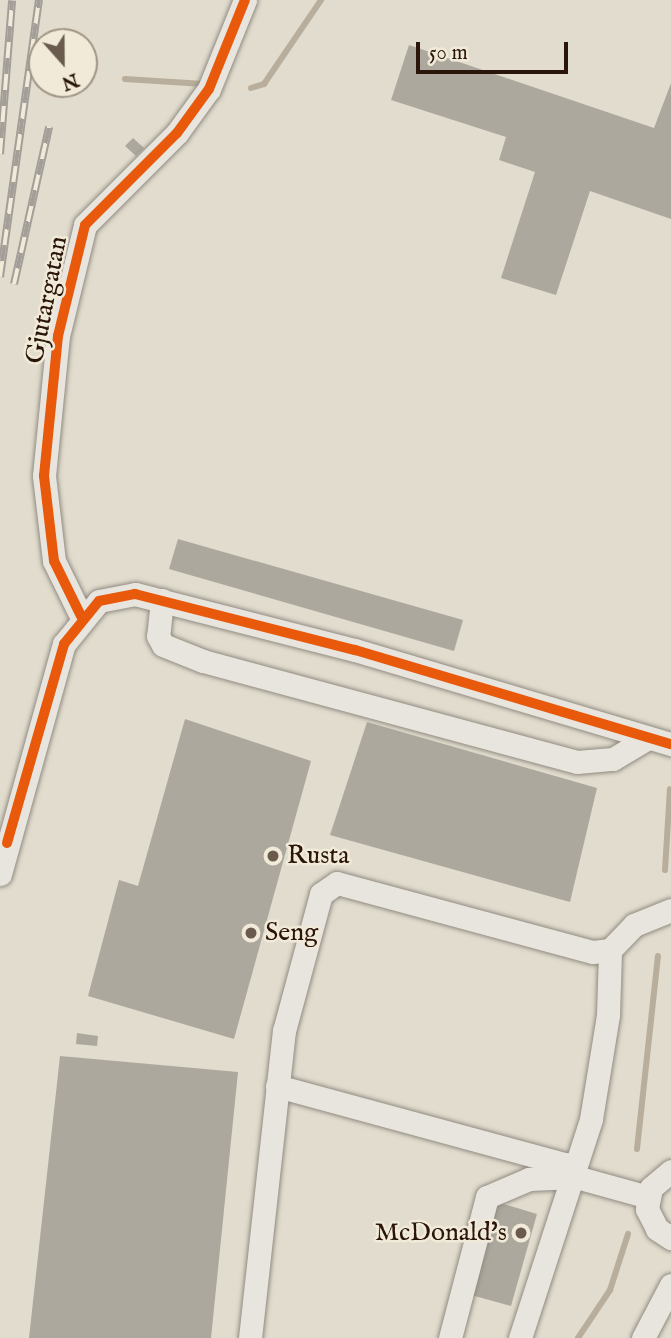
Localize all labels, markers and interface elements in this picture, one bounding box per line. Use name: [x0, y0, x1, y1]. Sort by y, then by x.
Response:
north arrow: [28, 28, 98, 98]
scale bar: [419, 28, 571, 72]
text: 50 m: [429, 40, 468, 67]
text: N: [58, 67, 82, 95]
street label: Gjutargatan: [19, 234, 75, 366]
place label: Rusta: [287, 840, 349, 872]
marker: Rusta: [265, 848, 281, 864]
place label: Seng: [265, 917, 318, 949]
marker: Seng: [243, 925, 259, 941]
place label: McDonald's: [375, 1217, 507, 1249]
marker: McDonald's: [513, 1225, 529, 1241]

